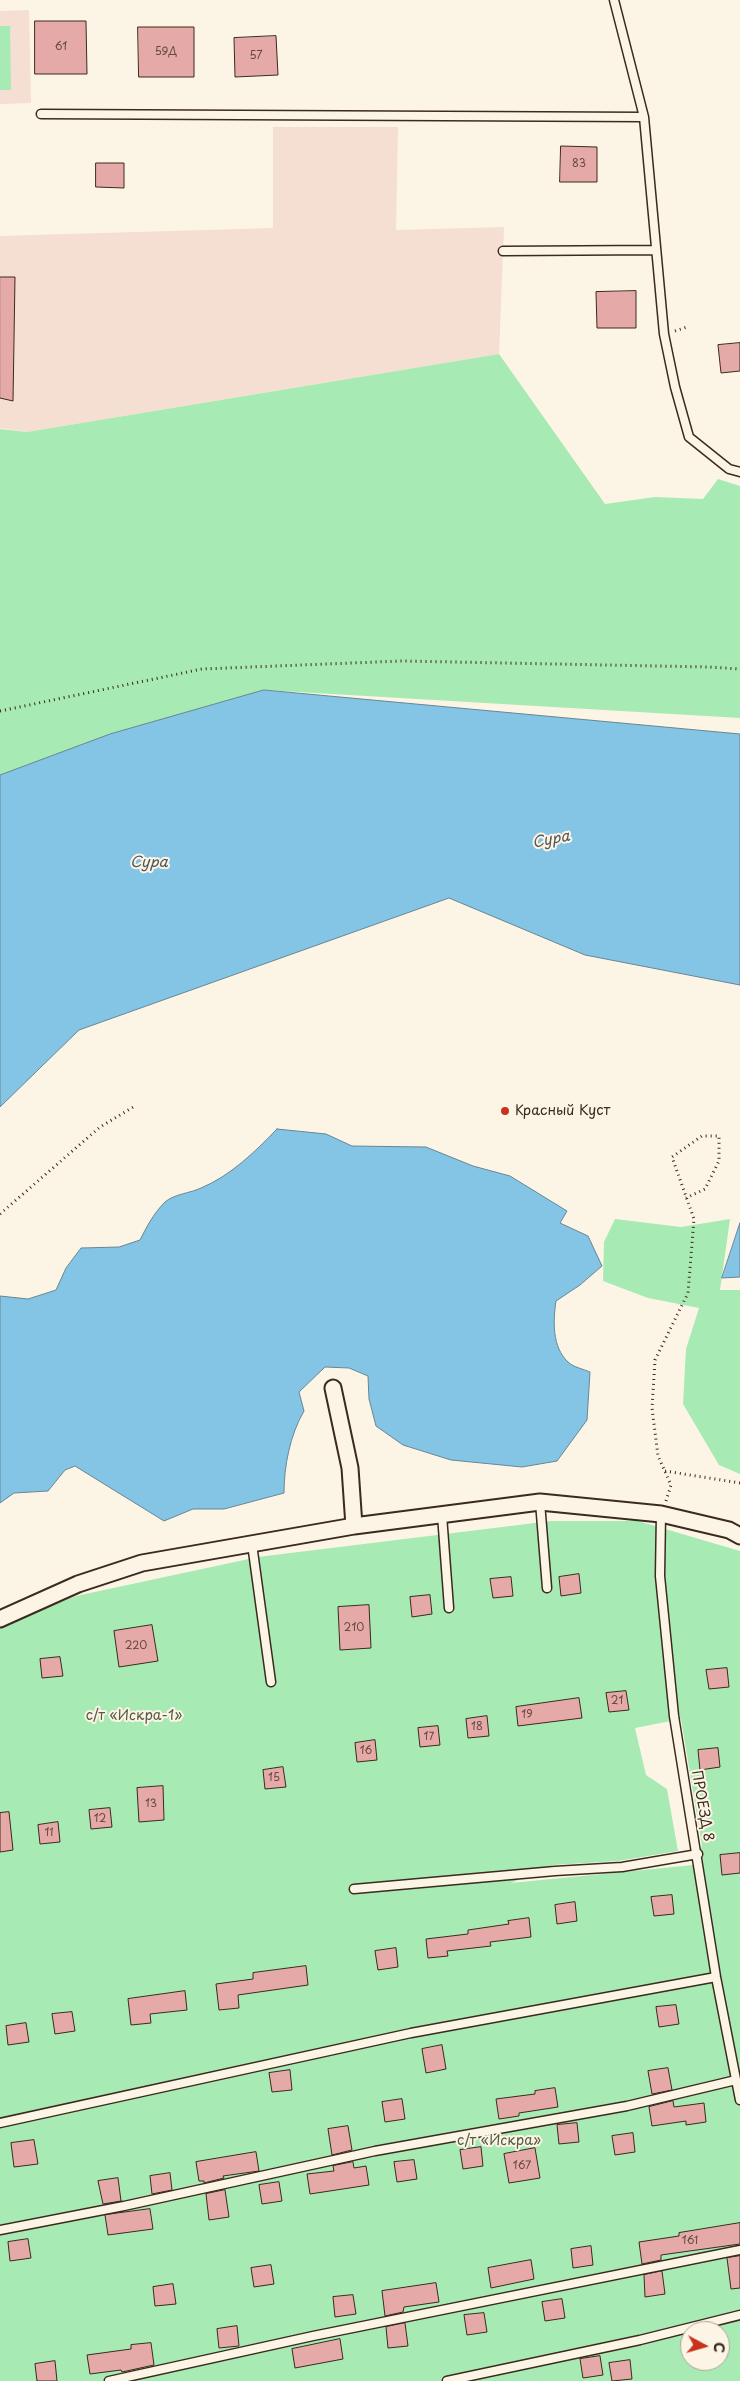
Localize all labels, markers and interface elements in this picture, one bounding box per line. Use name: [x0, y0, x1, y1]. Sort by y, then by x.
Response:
house number: 61: [55, 40, 67, 54]
house number: 59Д: [155, 45, 177, 59]
house number: 57: [249, 49, 263, 63]
house number: 83: [572, 157, 586, 171]
water label: Сура: [531, 828, 571, 852]
water label: Сура: [130, 854, 168, 872]
place label: Красный Куст: [515, 1103, 610, 1119]
marker: Красный Куст: [499, 1105, 511, 1117]
house number: 210: [344, 1621, 364, 1635]
house number: 220: [125, 1639, 147, 1653]
house number: 21: [611, 1694, 623, 1708]
park label: с/т «Искра-1»: [86, 1708, 182, 1724]
house number: 19: [521, 1708, 533, 1722]
house number: 18: [471, 1720, 483, 1734]
house number: 17: [424, 1730, 434, 1744]
house number: 16: [360, 1744, 372, 1758]
street label: ПРОЕЗД 8: [687, 1769, 717, 1843]
house number: 15: [268, 1771, 280, 1785]
house number: 13: [145, 1797, 157, 1811]
house number: 12: [94, 1812, 106, 1826]
house number: 11: [44, 1826, 54, 1840]
park label: с/т «Искра»: [457, 2133, 541, 2149]
house number: 167: [513, 2159, 531, 2173]
house number: 161: [682, 2234, 698, 2248]
north arrow: [680, 2321, 730, 2371]
text: С: [708, 2341, 730, 2354]

